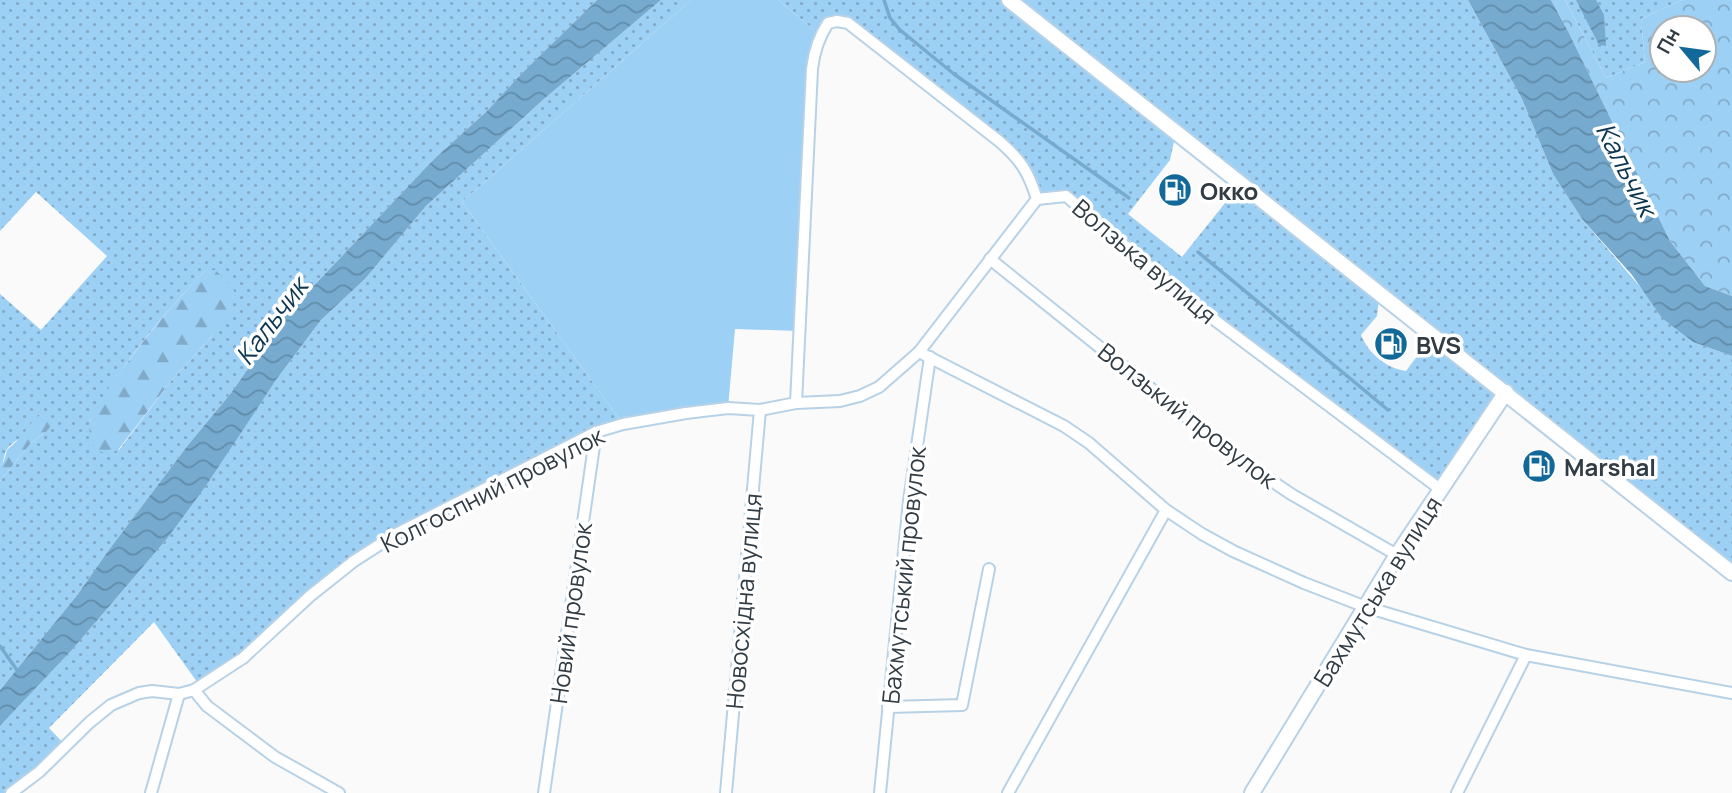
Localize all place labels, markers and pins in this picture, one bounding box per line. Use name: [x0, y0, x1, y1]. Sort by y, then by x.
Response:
fuel station icon: Окко: [1156, 171, 1194, 209]
place label: Окко: [1200, 174, 1258, 207]
fuel station icon: BVS: [1372, 325, 1410, 363]
place label: BVS: [1416, 328, 1461, 361]
fuel station icon: Marshal: [1520, 447, 1558, 485]
place label: Marshal: [1564, 450, 1656, 483]

